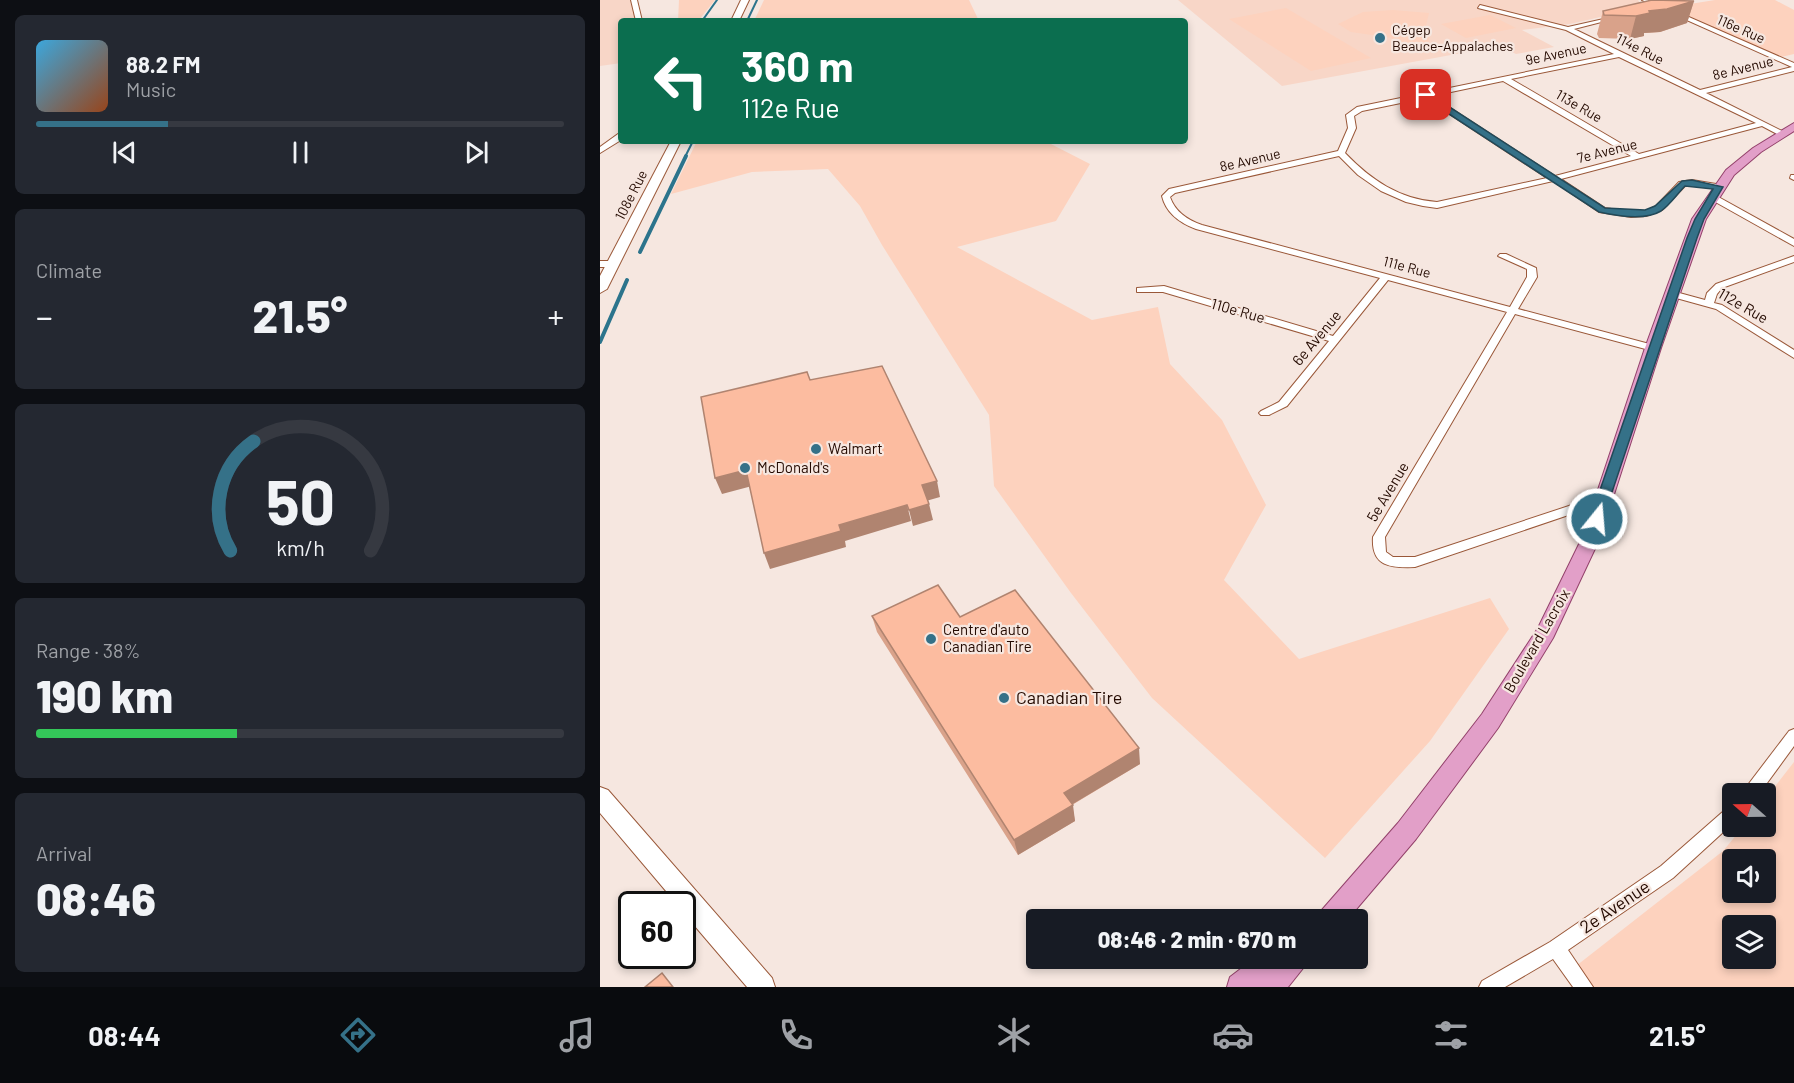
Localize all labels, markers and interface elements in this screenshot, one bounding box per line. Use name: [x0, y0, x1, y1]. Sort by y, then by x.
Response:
street label: 116e Rue: [1715, 10, 1768, 47]
place label: Cégep Beauce-Appalaches: [1392, 21, 1514, 54]
street label: 114e Rue: [1613, 29, 1667, 68]
marker: Cégep Beauce-Appalaches: [1373, 31, 1387, 45]
street label: 9e Avenue: [1524, 39, 1588, 68]
text: 360 m: [741, 40, 854, 90]
icon: left: [642, 42, 720, 120]
text: 88.2 FM: [126, 51, 201, 77]
street label: 8e Avenue: [1711, 52, 1775, 83]
pin: [1400, 69, 1451, 120]
text: Music: [126, 77, 176, 101]
icon: arrive: [1409, 78, 1442, 111]
street label: 113e Rue: [1553, 85, 1606, 126]
text: 112e Rue: [741, 91, 840, 123]
street label: 7e Avenue: [1575, 135, 1639, 166]
icon: previous: [108, 136, 141, 169]
icon: pause: [284, 136, 317, 169]
icon: next: [460, 136, 493, 169]
street label: 8e Avenue: [1218, 144, 1282, 175]
street label: 108e Rue: [611, 167, 650, 223]
street label: 111e Rue: [1381, 252, 1433, 281]
text: Climate: [36, 258, 102, 282]
street label: 112e Rue: [1715, 284, 1772, 327]
text: 21.5°: [253, 288, 347, 342]
street label: 110e Rue: [1209, 294, 1267, 326]
text: −: [36, 296, 53, 336]
text: +: [548, 296, 564, 336]
street label: 6e Avenue: [1288, 306, 1344, 369]
place label: Walmart: [828, 439, 883, 457]
marker: Walmart: [809, 442, 823, 456]
place label: McDonald's: [757, 458, 829, 476]
street label: 5e Avenue: [1362, 458, 1412, 525]
marker: McDonald's: [738, 461, 752, 475]
text: 50: [265, 463, 335, 537]
position arrow: [1565, 487, 1629, 551]
text: km/h: [276, 535, 324, 560]
street label: Boulevard Lacroix: [1499, 586, 1573, 695]
place label: Centre d'auto Canadian Tire: [943, 620, 1032, 655]
marker: Centre d'auto Canadian Tire: [924, 632, 938, 646]
text: Range · 38%: [36, 638, 140, 662]
text: 190 km: [36, 668, 173, 722]
place label: Canadian Tire: [1016, 686, 1122, 708]
marker: Canadian Tire: [997, 691, 1011, 705]
north arrow: [1722, 783, 1776, 837]
map controls: [1722, 783, 1776, 969]
text: Arrival: [36, 841, 92, 865]
button: sound: [1722, 849, 1776, 903]
text: 08:46: [36, 871, 156, 925]
street label: 2e Avenue: [1575, 875, 1654, 938]
speed limit sign: 60: [618, 891, 696, 969]
button: layers: [1722, 915, 1776, 969]
text: 08:46 · 2 min · 670 m: [1098, 926, 1296, 952]
icon: directions: [337, 1014, 379, 1056]
icon: music: [556, 1014, 598, 1056]
icon: phone: [775, 1014, 817, 1056]
icon: climate: [993, 1014, 1035, 1056]
icon: car: [1212, 1014, 1254, 1056]
icon: filters: [1430, 1014, 1472, 1056]
text: 08:44: [88, 1019, 161, 1051]
text: 21.5°: [1649, 1019, 1706, 1051]

